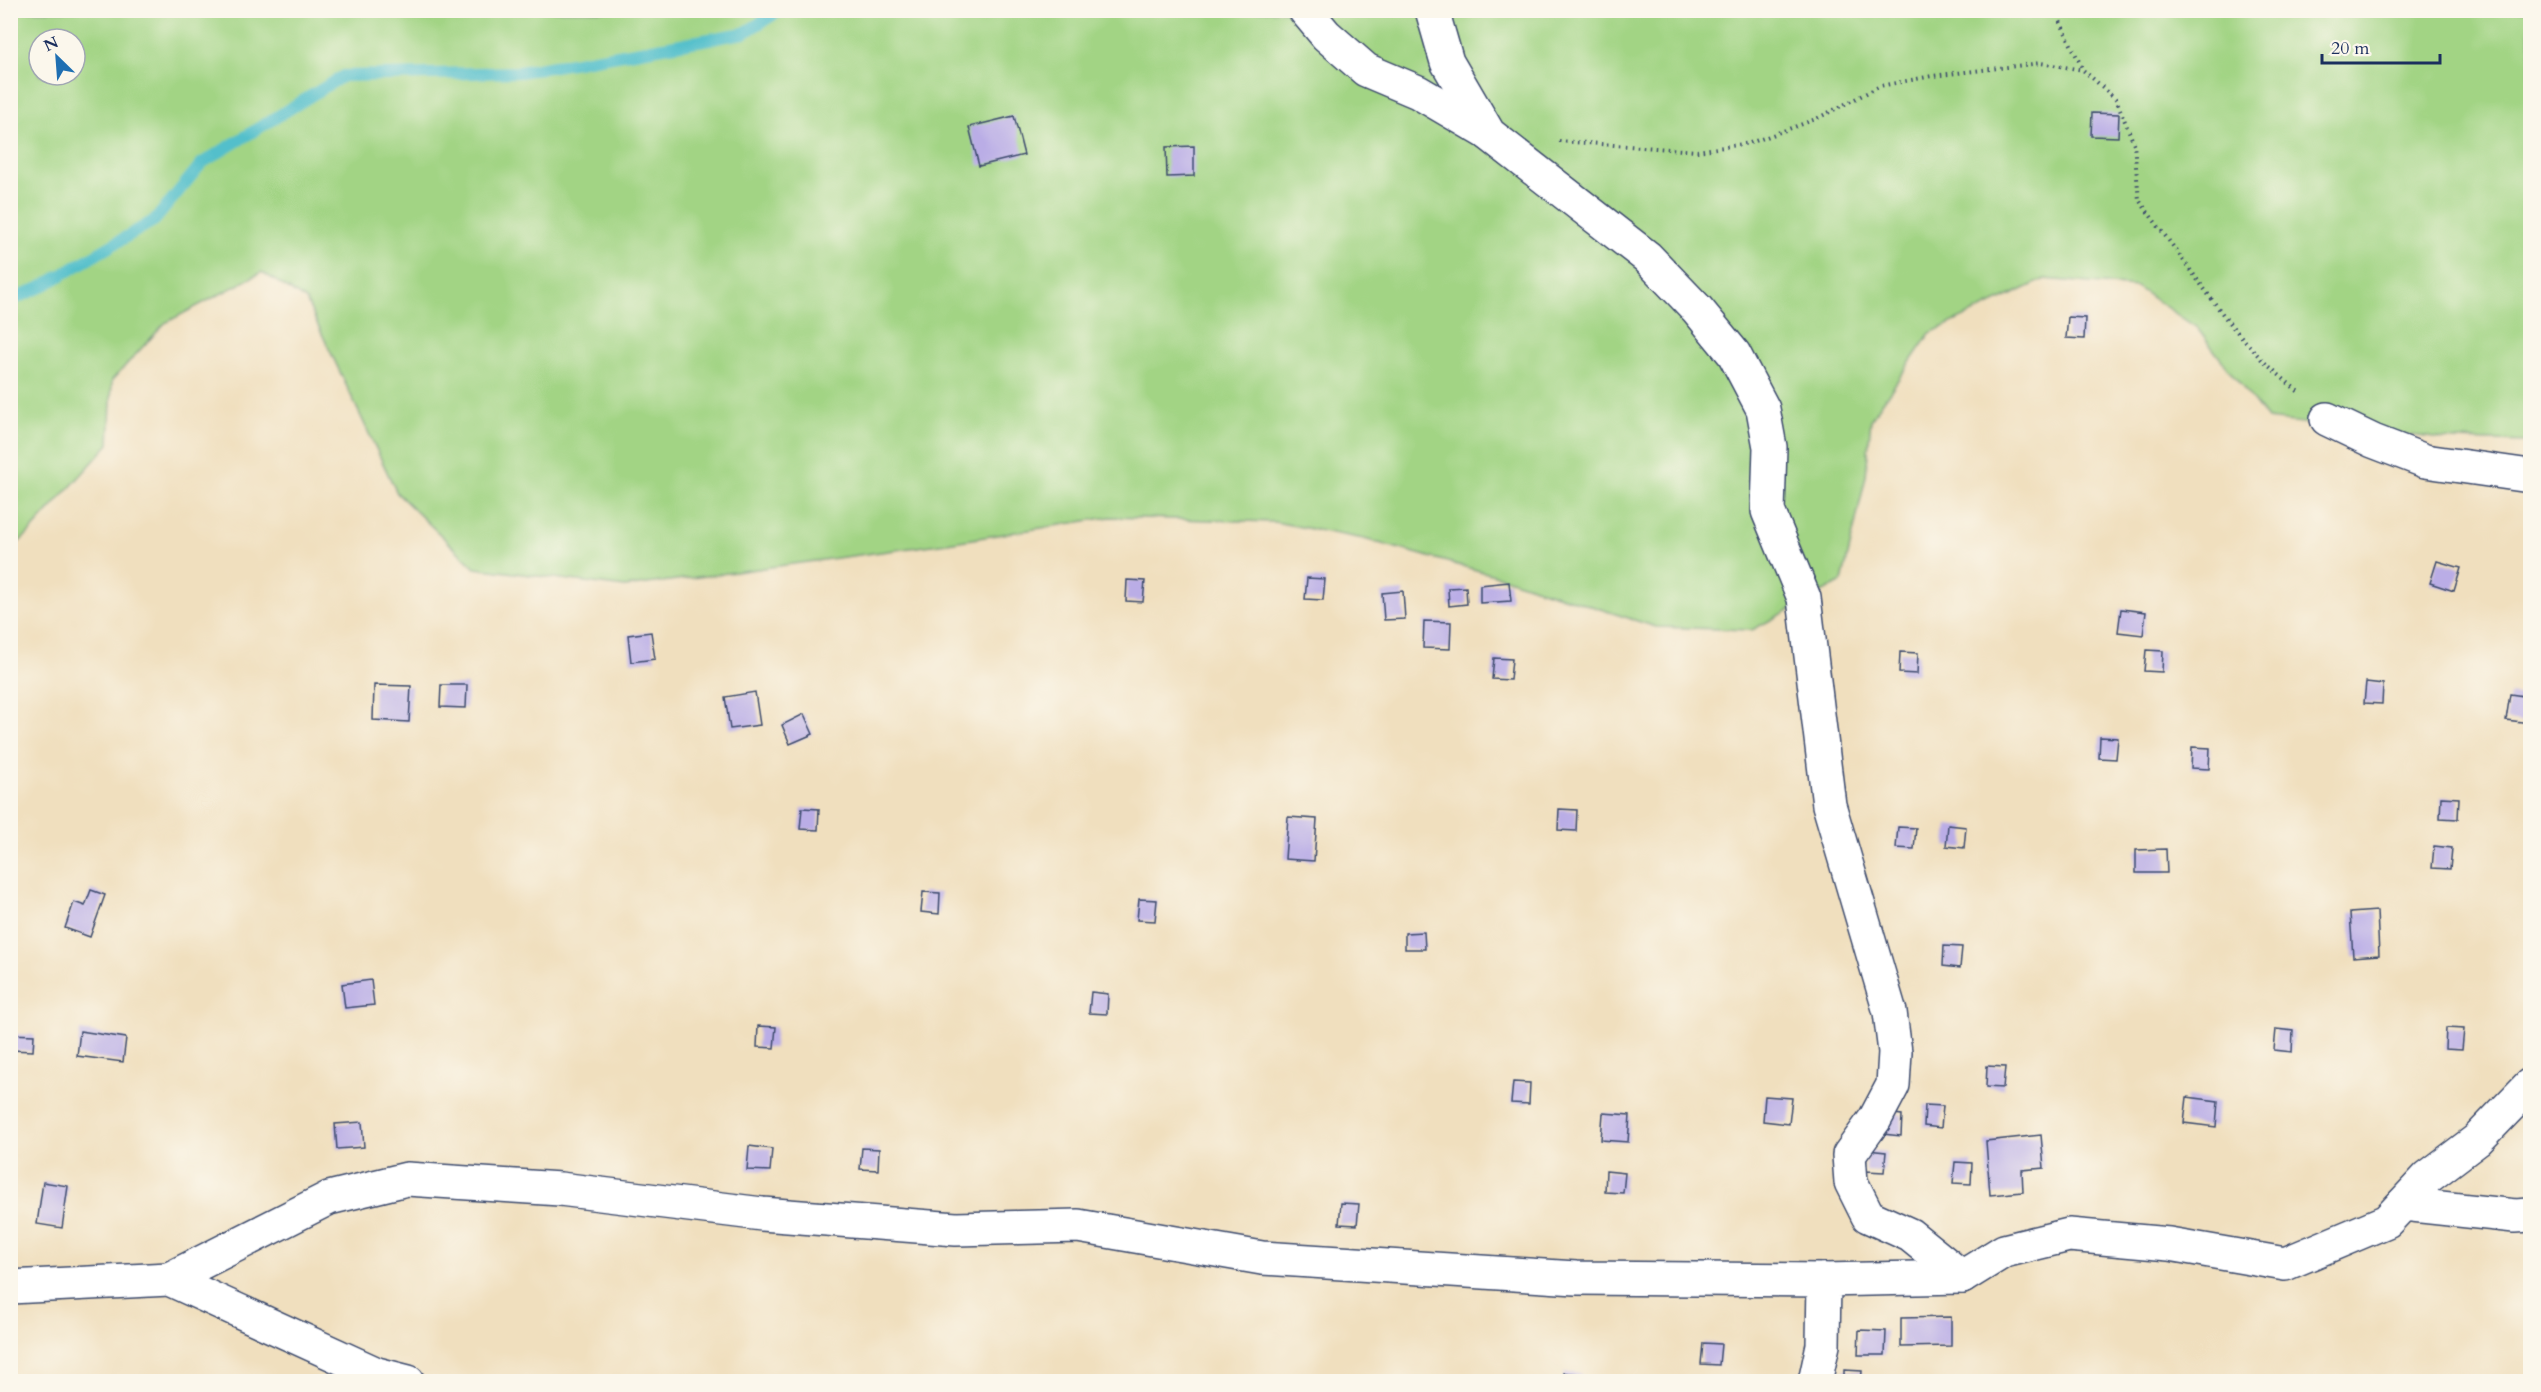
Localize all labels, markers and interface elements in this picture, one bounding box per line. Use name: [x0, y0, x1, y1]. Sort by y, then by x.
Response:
north arrow: [27, 27, 87, 87]
scale bar: [2322, 27, 2440, 65]
text: N: [40, 31, 62, 57]
text: 20 m: [2331, 36, 2370, 61]

